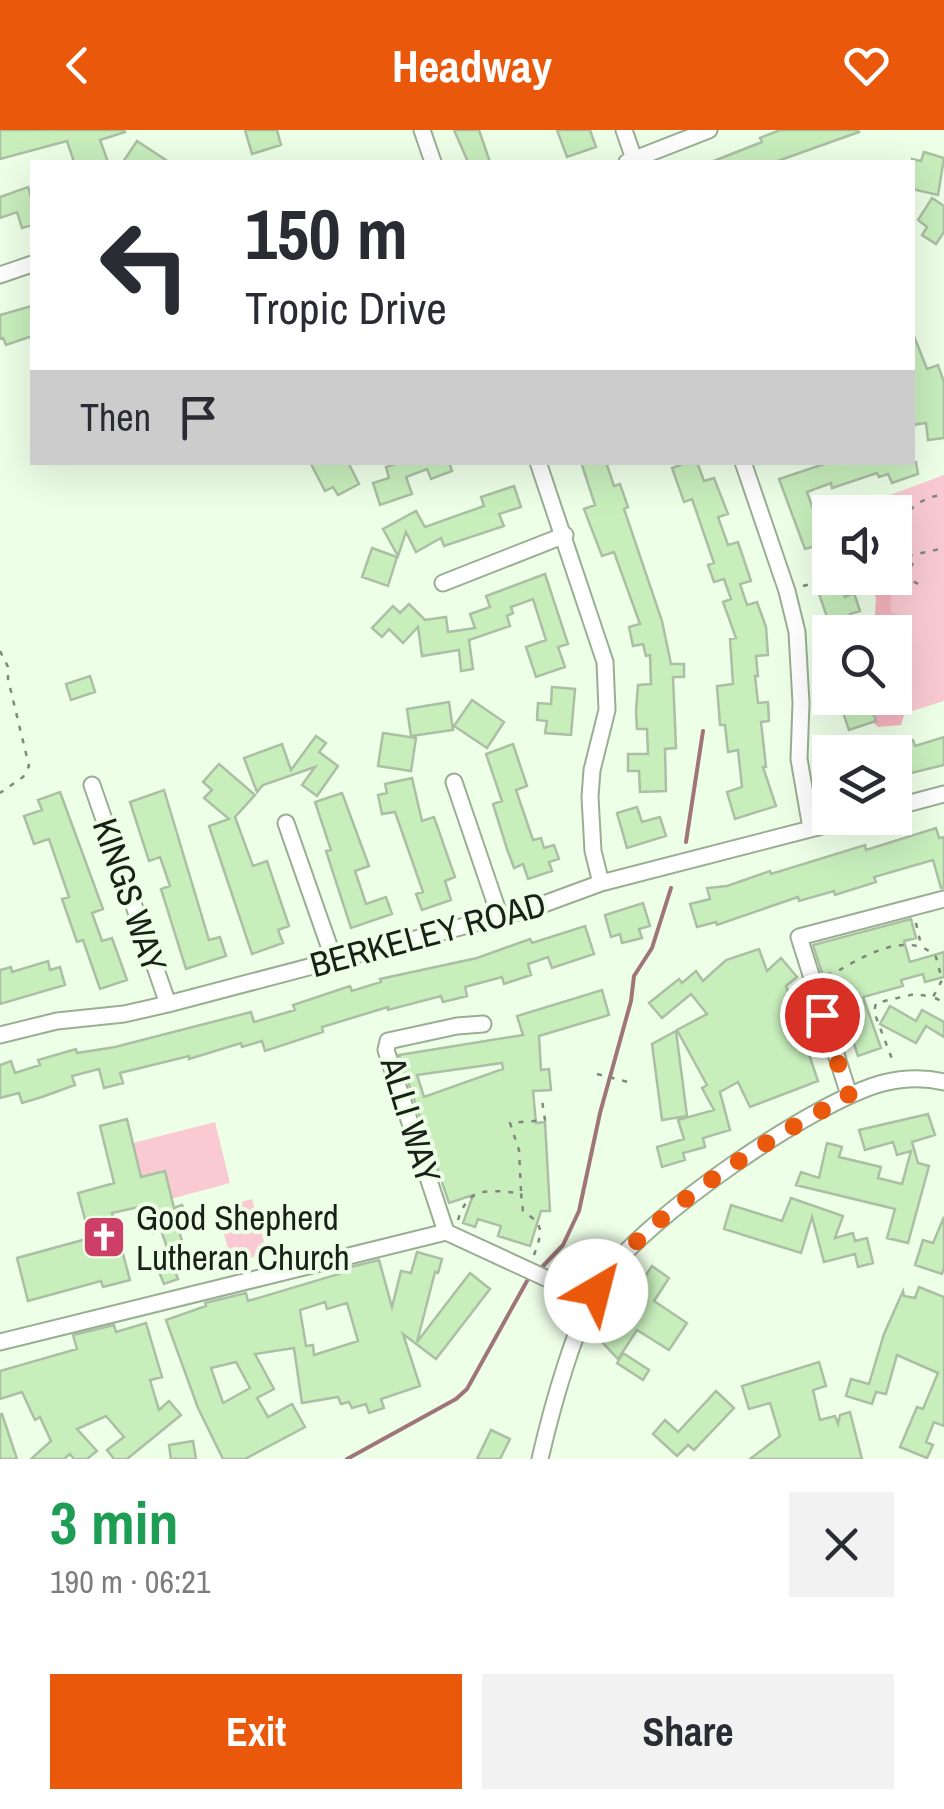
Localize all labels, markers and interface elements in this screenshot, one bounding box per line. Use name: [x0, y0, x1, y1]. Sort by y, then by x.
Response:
text: Headway: [392, 35, 552, 96]
icon: back: [50, 38, 105, 93]
icon: heart: [839, 38, 894, 93]
text: 150 m: [245, 187, 408, 281]
icon: left: [80, 200, 210, 330]
text: Tropic Drive: [245, 277, 447, 338]
icon: arrive: [171, 390, 226, 445]
text: Then: [80, 392, 151, 443]
map controls: [812, 495, 912, 835]
button: sound: [812, 495, 912, 595]
button: search: [812, 615, 912, 715]
button: layers: [812, 735, 912, 835]
street label: KINGS WAY: [82, 812, 178, 978]
street label: BERKELEY ROAD: [305, 880, 551, 988]
pin: [780, 973, 865, 1058]
icon: arrive: [795, 988, 850, 1043]
street label: ALLI WAY: [369, 1050, 452, 1189]
place label: Good Shepherd Lutheran Church: [136, 1194, 350, 1281]
church icon: Good Shepherd Lutheran Church: [81, 1214, 127, 1260]
position arrow: [544, 1239, 648, 1343]
text: 3 min: [50, 1482, 179, 1563]
button: close: [789, 1492, 894, 1597]
text: 190 m · 06:21: [50, 1560, 210, 1603]
button: Exit: [50, 1674, 462, 1789]
button: Share: [482, 1674, 894, 1789]

